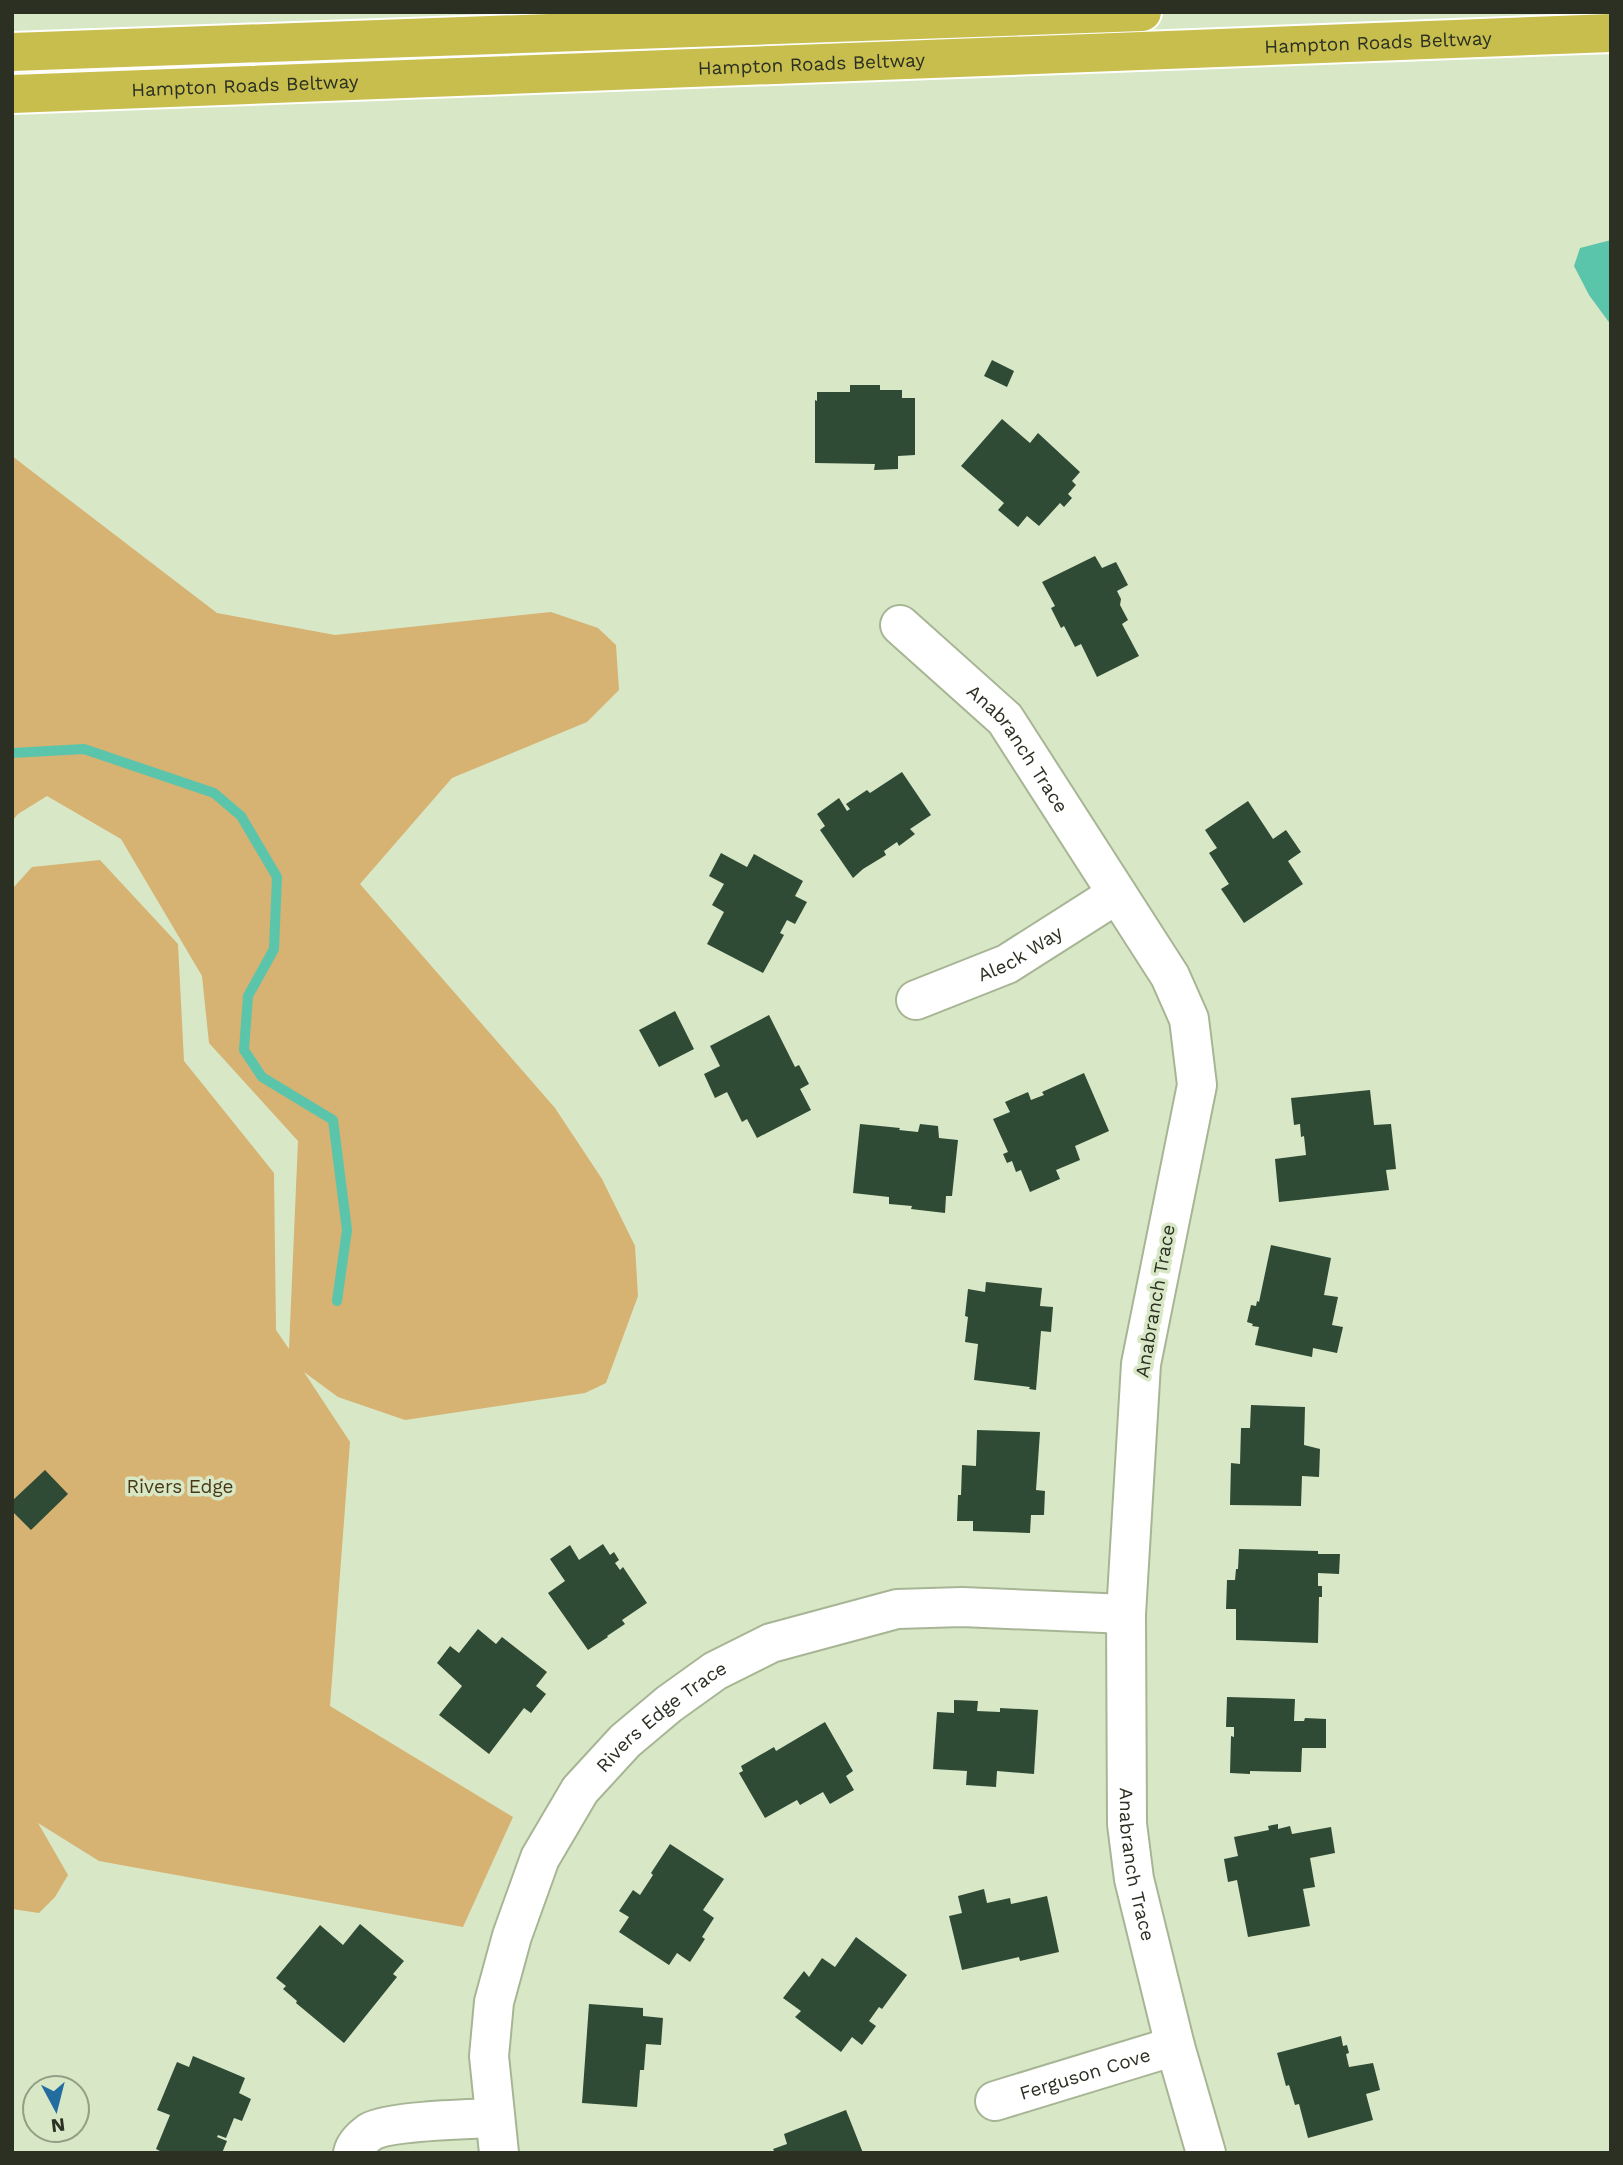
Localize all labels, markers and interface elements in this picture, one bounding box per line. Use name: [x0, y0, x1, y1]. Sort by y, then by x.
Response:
street label: Hampton Roads Beltway: [1264, 26, 1492, 58]
street label: Hampton Roads Beltway: [697, 48, 926, 79]
street label: Hampton Roads Beltway: [131, 69, 359, 101]
street label: Anabranch Trace: [963, 679, 1073, 817]
street label: Aleck Way: [974, 920, 1067, 986]
street label: Anabranch Trace: [1130, 1223, 1180, 1379]
park label: Rivers Edge: [126, 1475, 234, 1498]
street label: Rivers Edge Trace: [591, 1656, 730, 1777]
street label: Anabranch Trace: [1115, 1787, 1160, 1943]
street label: Ferguson Cove: [1017, 2043, 1153, 2104]
north arrow: [21, 2074, 91, 2144]
text: N: [50, 2113, 66, 2138]

